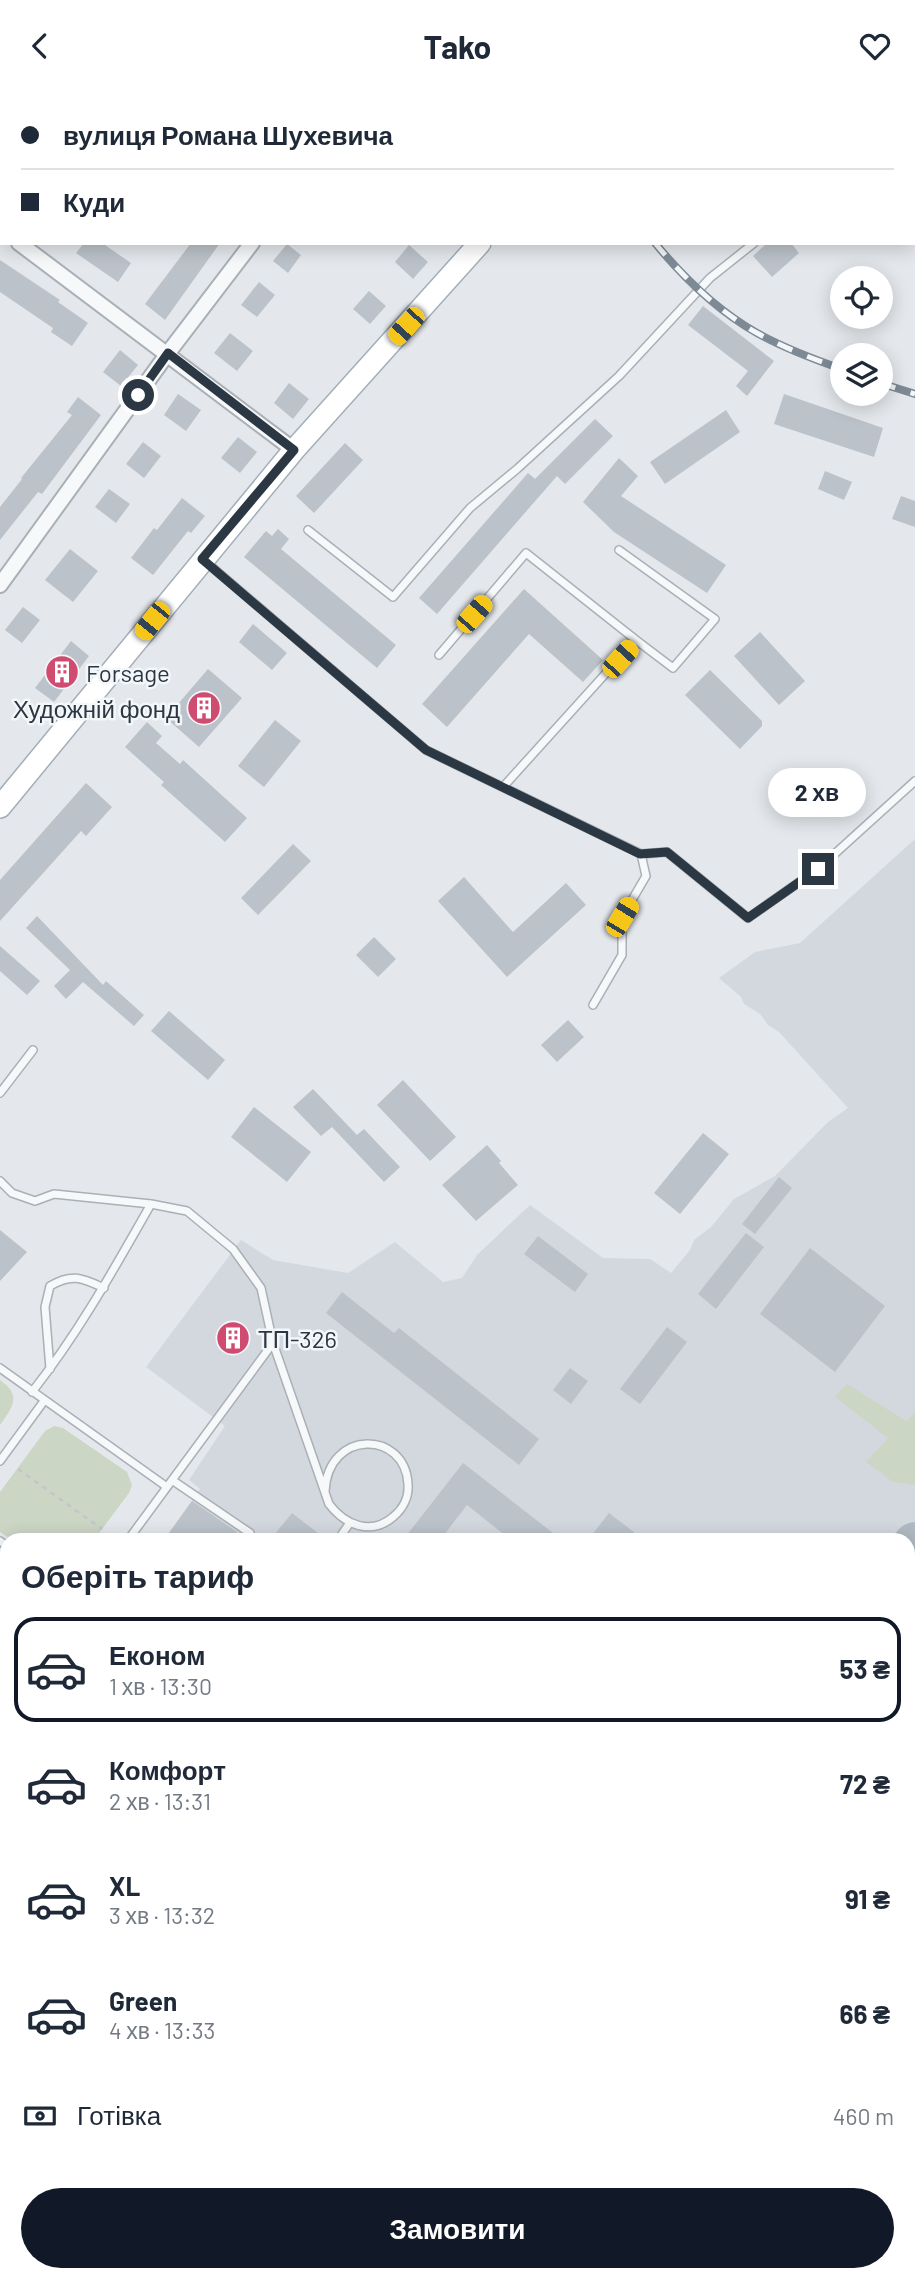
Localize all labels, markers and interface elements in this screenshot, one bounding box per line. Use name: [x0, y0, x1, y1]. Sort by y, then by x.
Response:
icon: back: [21, 27, 59, 65]
text: Tako: [424, 27, 491, 65]
icon: heart: [856, 27, 894, 65]
text: вулиця Романа Шухевича: [63, 119, 393, 150]
text: Куди: [63, 186, 125, 217]
map controls: [830, 266, 893, 406]
button: locate: [830, 266, 893, 329]
car: [385, 303, 428, 349]
button: layers: [830, 343, 893, 406]
route start: [122, 379, 154, 411]
car: [453, 591, 496, 637]
car: [131, 598, 174, 644]
car: [599, 636, 642, 682]
building icon: Forsage: [43, 653, 81, 691]
place label: Forsage: [86, 658, 170, 687]
building icon: Художній фонд: [185, 689, 223, 727]
place label: Художній фонд: [13, 694, 180, 723]
callout: 2 хв: [769, 767, 867, 817]
text: 2 хв: [795, 778, 839, 806]
route end: [802, 853, 834, 885]
car: [603, 894, 642, 940]
building icon: ТП-326: [214, 1319, 252, 1357]
place label: ТП-326: [258, 1324, 337, 1353]
text: Оберіть тариф: [21, 1556, 254, 1594]
icon: car: [25, 1638, 88, 1701]
text: Економ: [109, 1639, 205, 1670]
text: 53 ₴: [839, 1653, 890, 1684]
text: 1 хв · 13:30: [109, 1672, 212, 1700]
icon: car: [25, 1753, 88, 1816]
text: Комфорт: [109, 1754, 226, 1785]
text: 72 ₴: [840, 1768, 890, 1799]
text: 2 хв · 13:31: [109, 1787, 211, 1815]
icon: car: [25, 1868, 88, 1931]
text: XL: [109, 1870, 140, 1901]
text: 91 ₴: [845, 1883, 890, 1914]
text: 3 хв · 13:32: [109, 1901, 215, 1929]
icon: car: [25, 1983, 88, 2046]
text: Green: [109, 1985, 177, 2016]
text: 66 ₴: [840, 1998, 890, 2029]
text: 4 хв · 13:33: [109, 2016, 215, 2044]
icon: cash: [21, 2097, 59, 2135]
text: Готівка: [77, 2099, 161, 2130]
text: 460 m: [833, 2102, 894, 2130]
button: Замовити: [21, 2188, 894, 2268]

